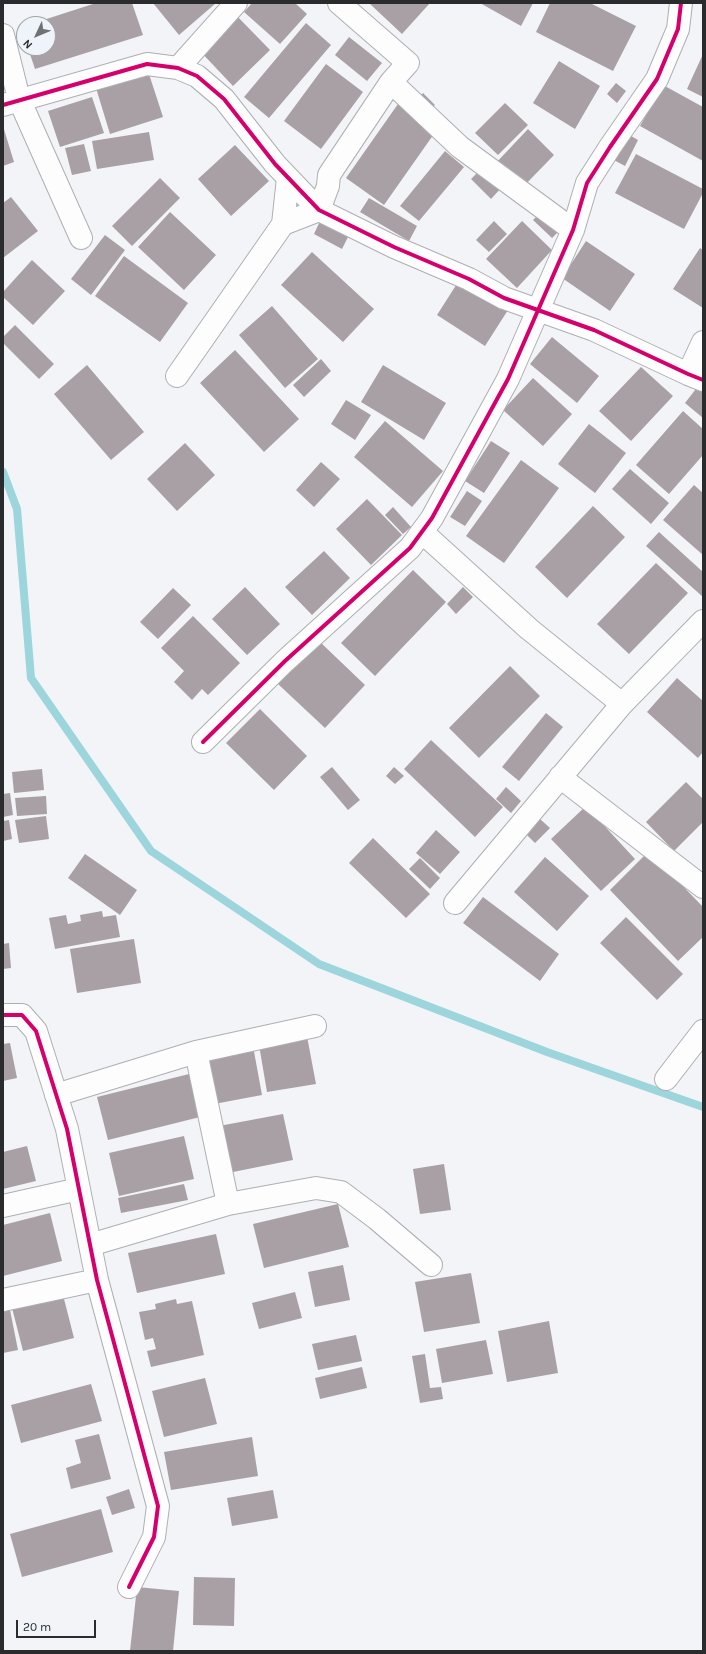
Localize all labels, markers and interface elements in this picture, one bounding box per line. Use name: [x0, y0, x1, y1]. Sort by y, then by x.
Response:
north arrow: [16, 16, 56, 56]
text: N: [20, 37, 35, 51]
scale bar: [18, 1612, 98, 1638]
text: 20 m: [23, 1620, 51, 1634]

